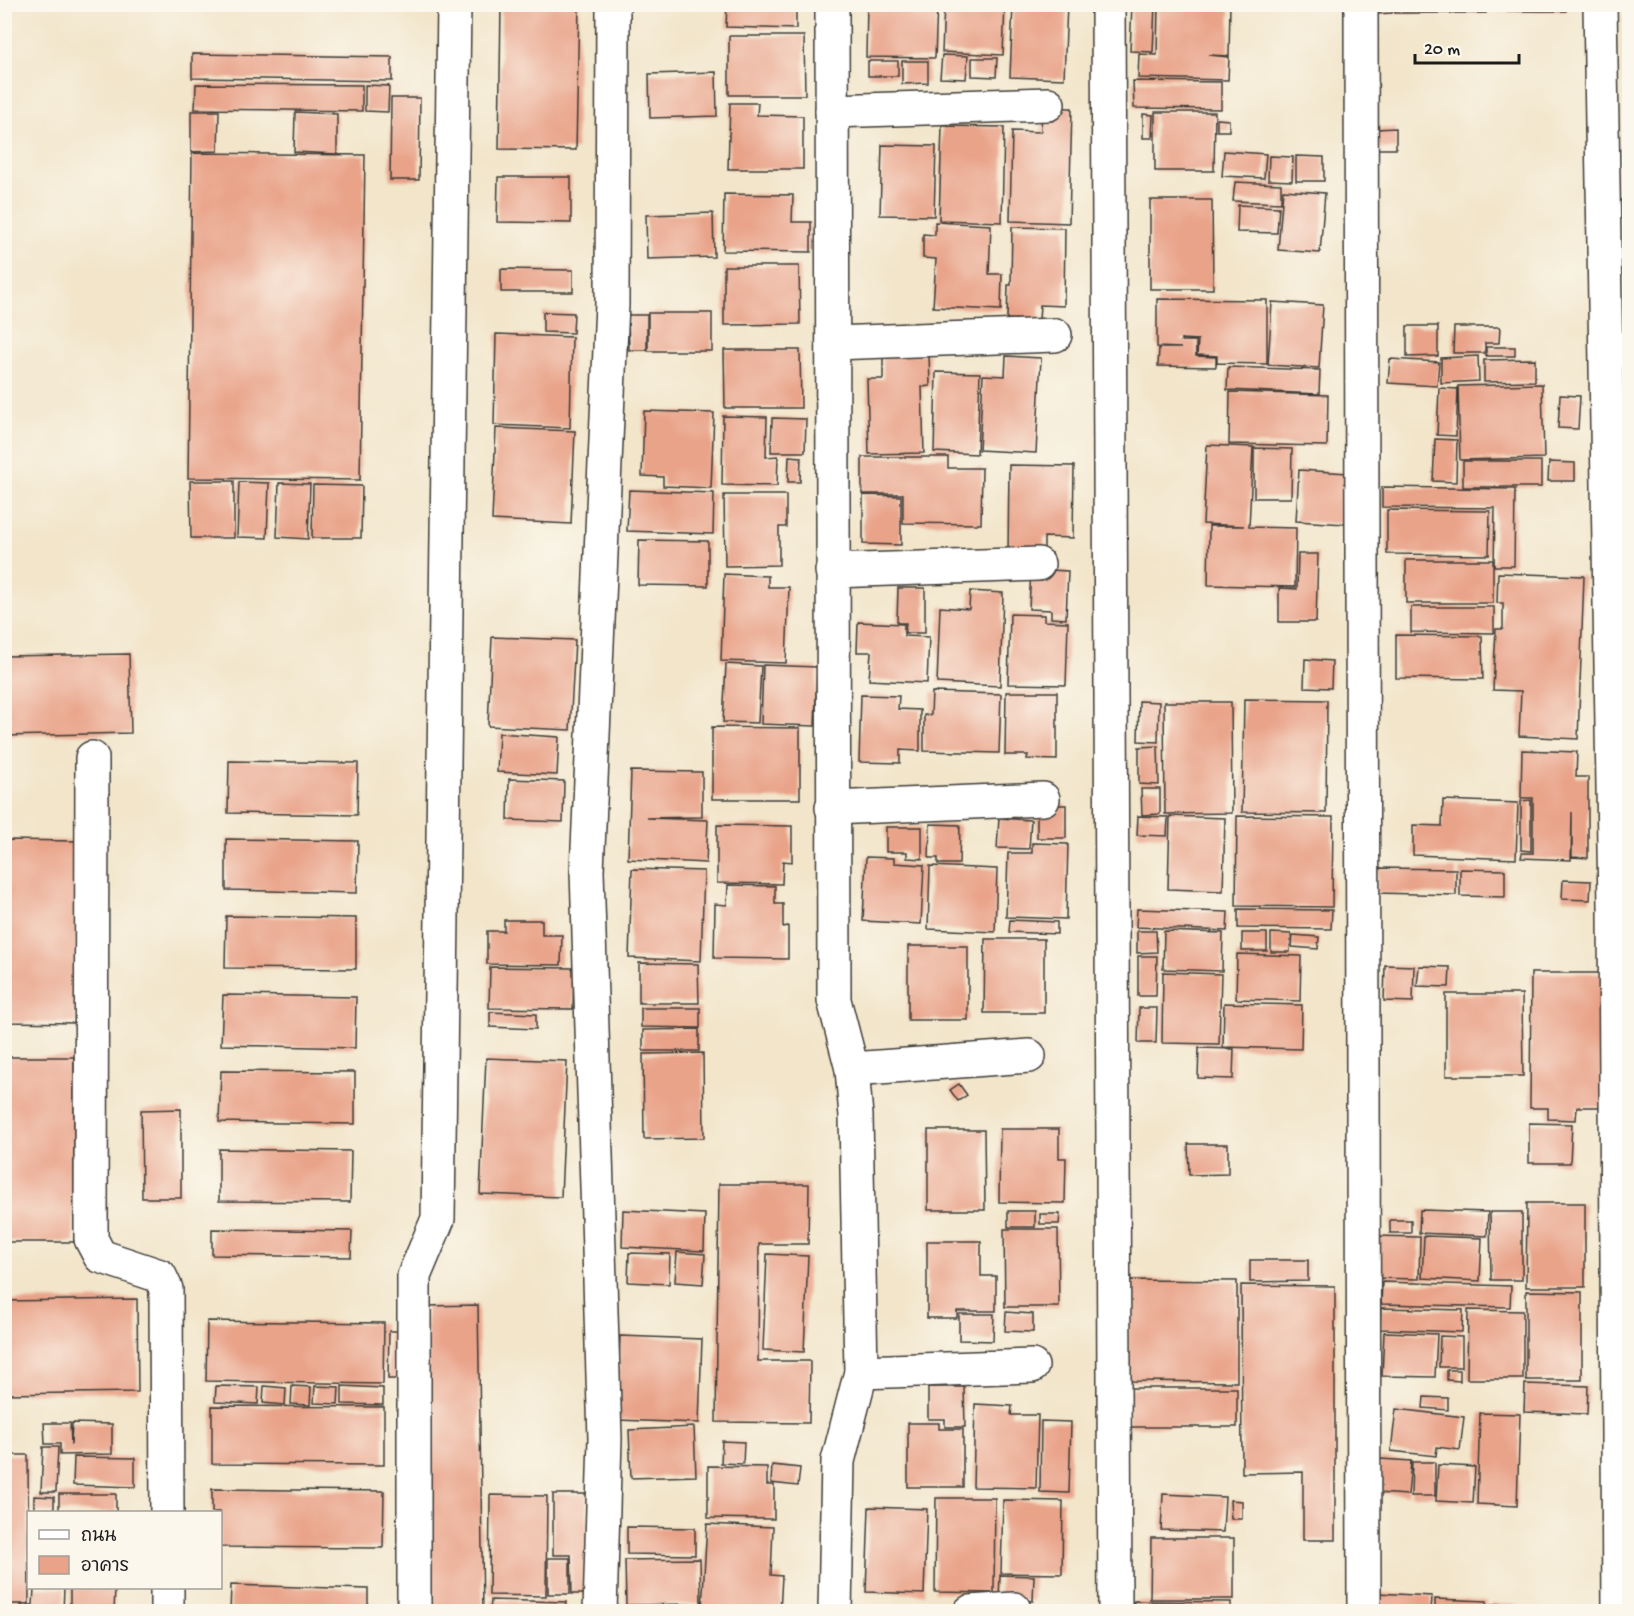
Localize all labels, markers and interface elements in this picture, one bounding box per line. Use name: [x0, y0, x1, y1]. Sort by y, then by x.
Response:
scale bar: [1415, 27, 1518, 65]
text: 20 m: [1424, 40, 1460, 61]
legend: [27, 1511, 222, 1589]
text: ถนน: [81, 1527, 116, 1548]
text: อาคาร: [81, 1557, 129, 1578]

